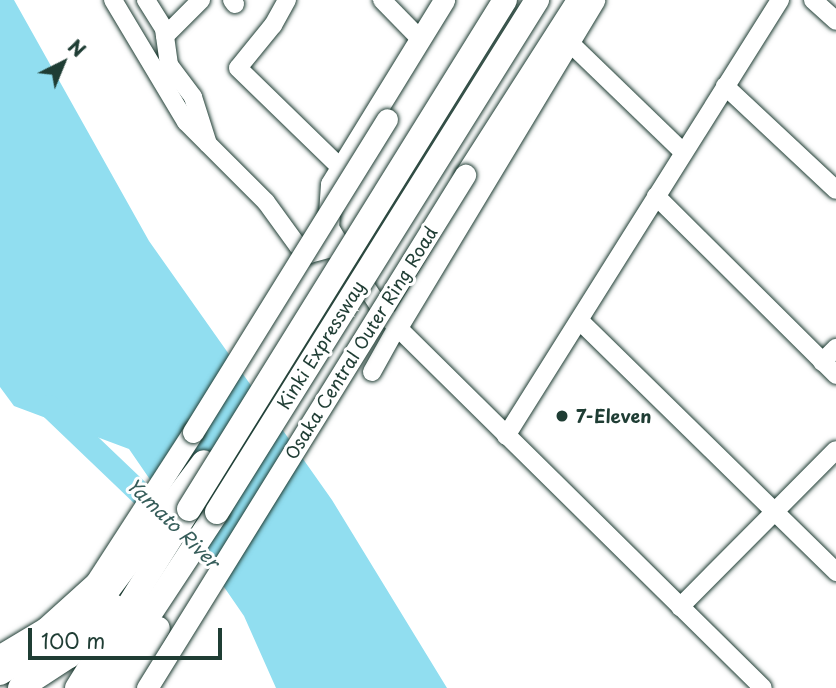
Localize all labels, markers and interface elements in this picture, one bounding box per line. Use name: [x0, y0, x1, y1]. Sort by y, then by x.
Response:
north arrow: [28, 28, 98, 98]
text: N: [62, 32, 92, 63]
street label: Osaka Central Outer Ring Road: [279, 221, 443, 465]
street label: Kinki Expressway: [272, 276, 370, 414]
place label: 7-Eleven: [576, 405, 651, 427]
marker: 7-Eleven: [554, 408, 570, 424]
water label: Yamato River: [122, 473, 224, 573]
scale bar: [32, 614, 226, 658]
text: 100 m: [41, 624, 105, 656]

